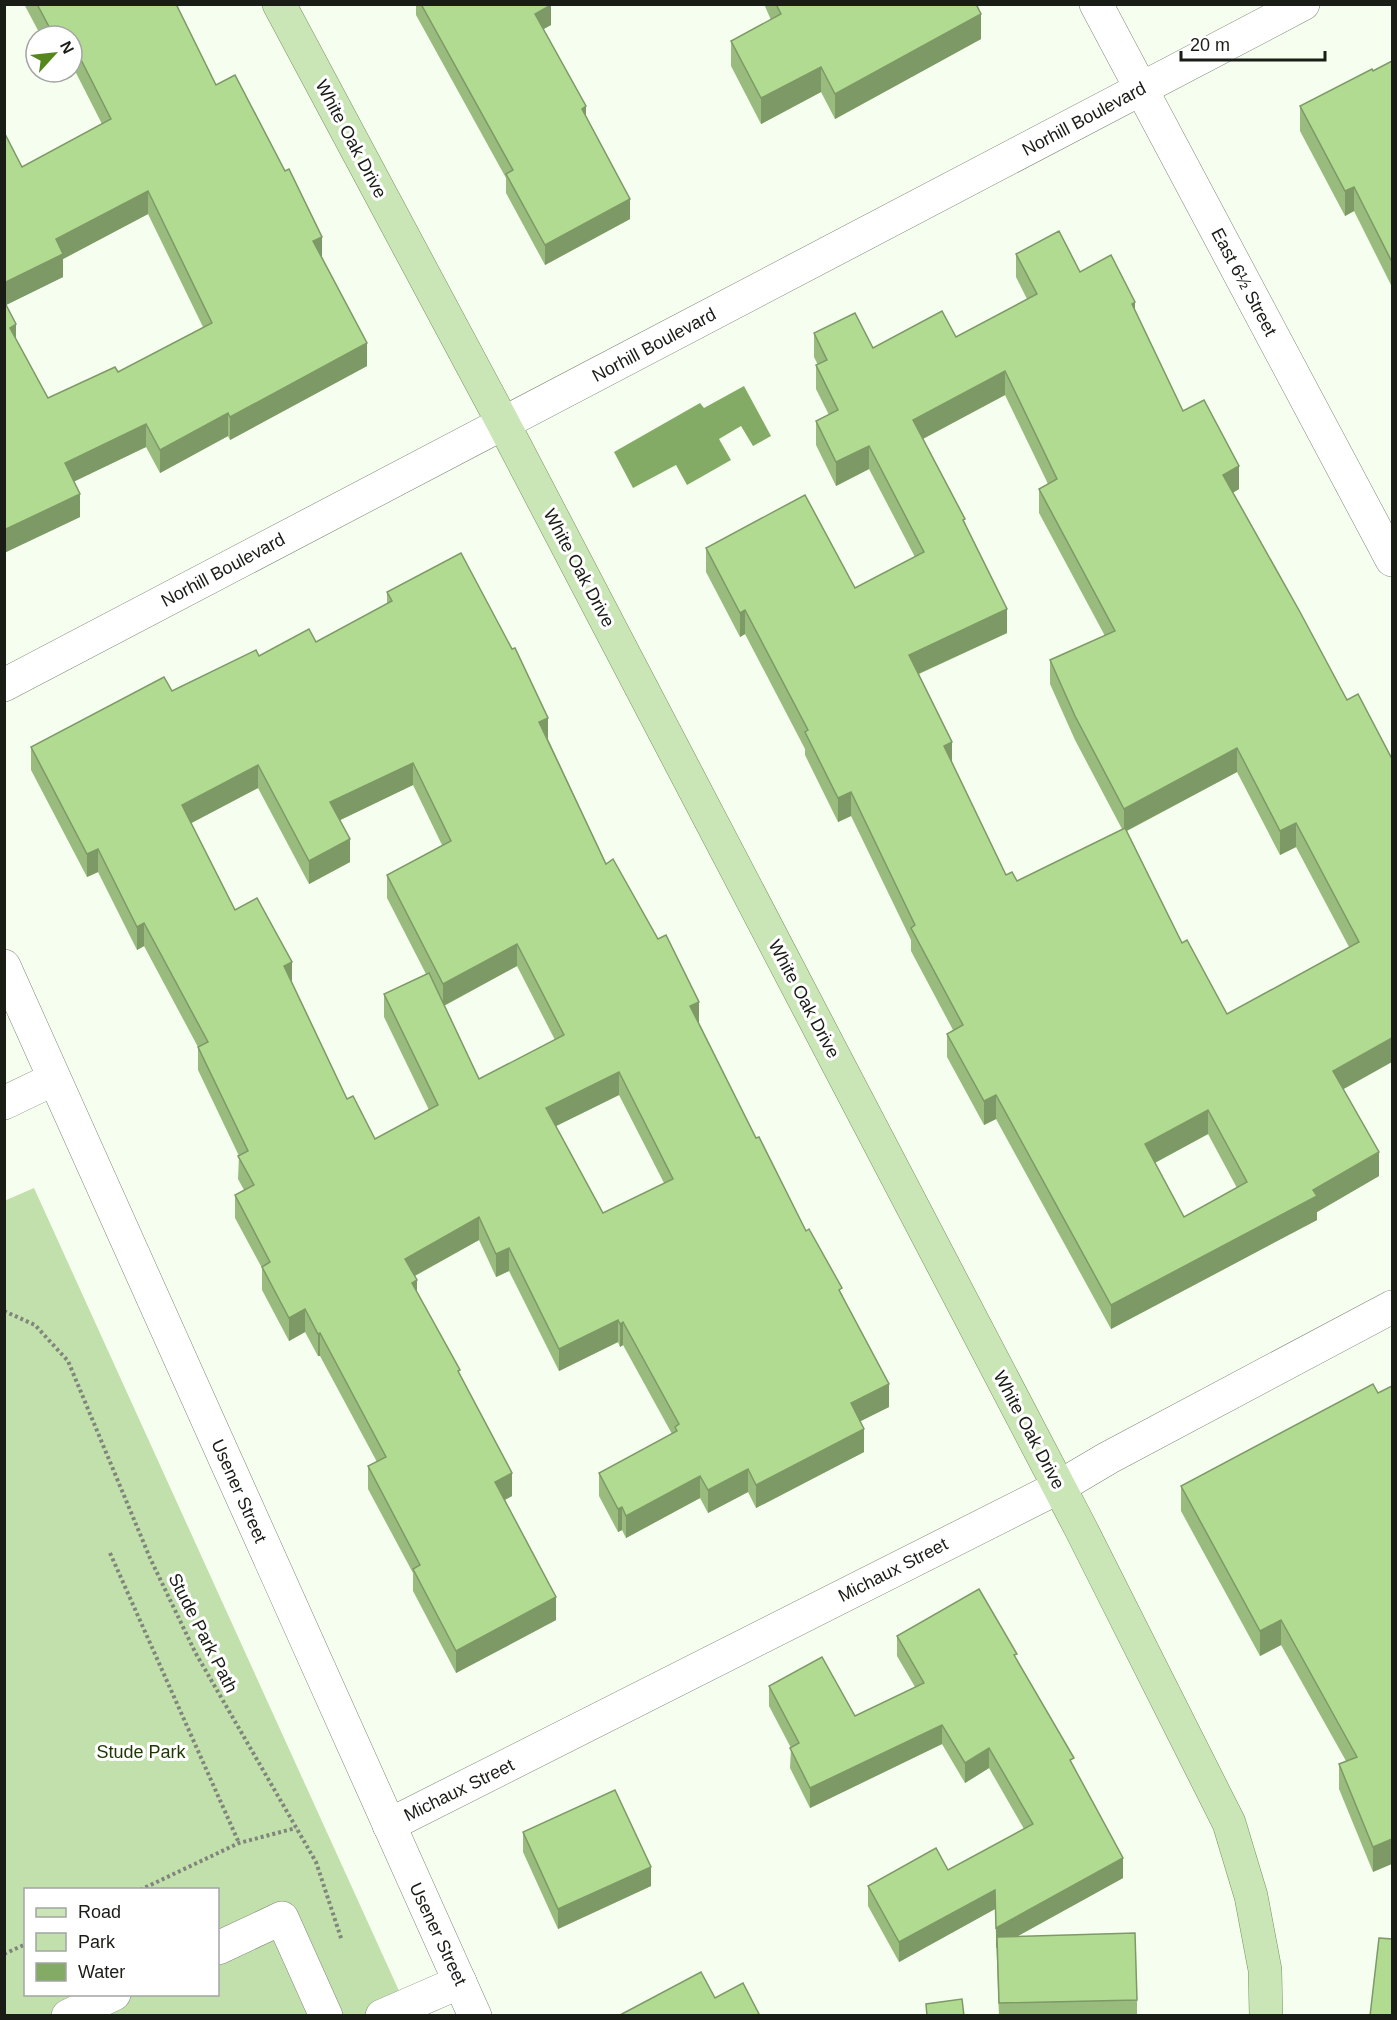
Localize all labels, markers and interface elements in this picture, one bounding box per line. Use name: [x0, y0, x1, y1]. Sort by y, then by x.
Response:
north arrow: [24, 24, 84, 84]
scale bar: [1181, 24, 1325, 62]
text: 20 m: [1190, 35, 1230, 55]
text: N: [57, 38, 77, 56]
street label: White Oak Drive: [311, 76, 391, 202]
street label: Norhill Boulevard: [1019, 78, 1149, 160]
street label: East 6½ Street: [1207, 225, 1281, 339]
street label: Norhill Boulevard: [589, 304, 719, 386]
street label: White Oak Drive: [539, 505, 619, 631]
street label: Norhill Boulevard: [158, 529, 288, 611]
street label: White Oak Drive: [764, 936, 844, 1062]
street label: White Oak Drive: [989, 1367, 1069, 1493]
street label: Usener Street: [207, 1436, 271, 1546]
street label: Michaux Street: [835, 1534, 951, 1606]
street label: Stude Park Path: [164, 1570, 242, 1696]
park label: Stude Park: [96, 1742, 187, 1762]
street label: Michaux Street: [401, 1755, 517, 1825]
street label: Usener Street: [405, 1879, 471, 1989]
legend: [24, 1888, 219, 1996]
text: Road: [78, 1902, 121, 1922]
text: Park: [78, 1932, 116, 1952]
text: Water: [78, 1962, 125, 1982]

